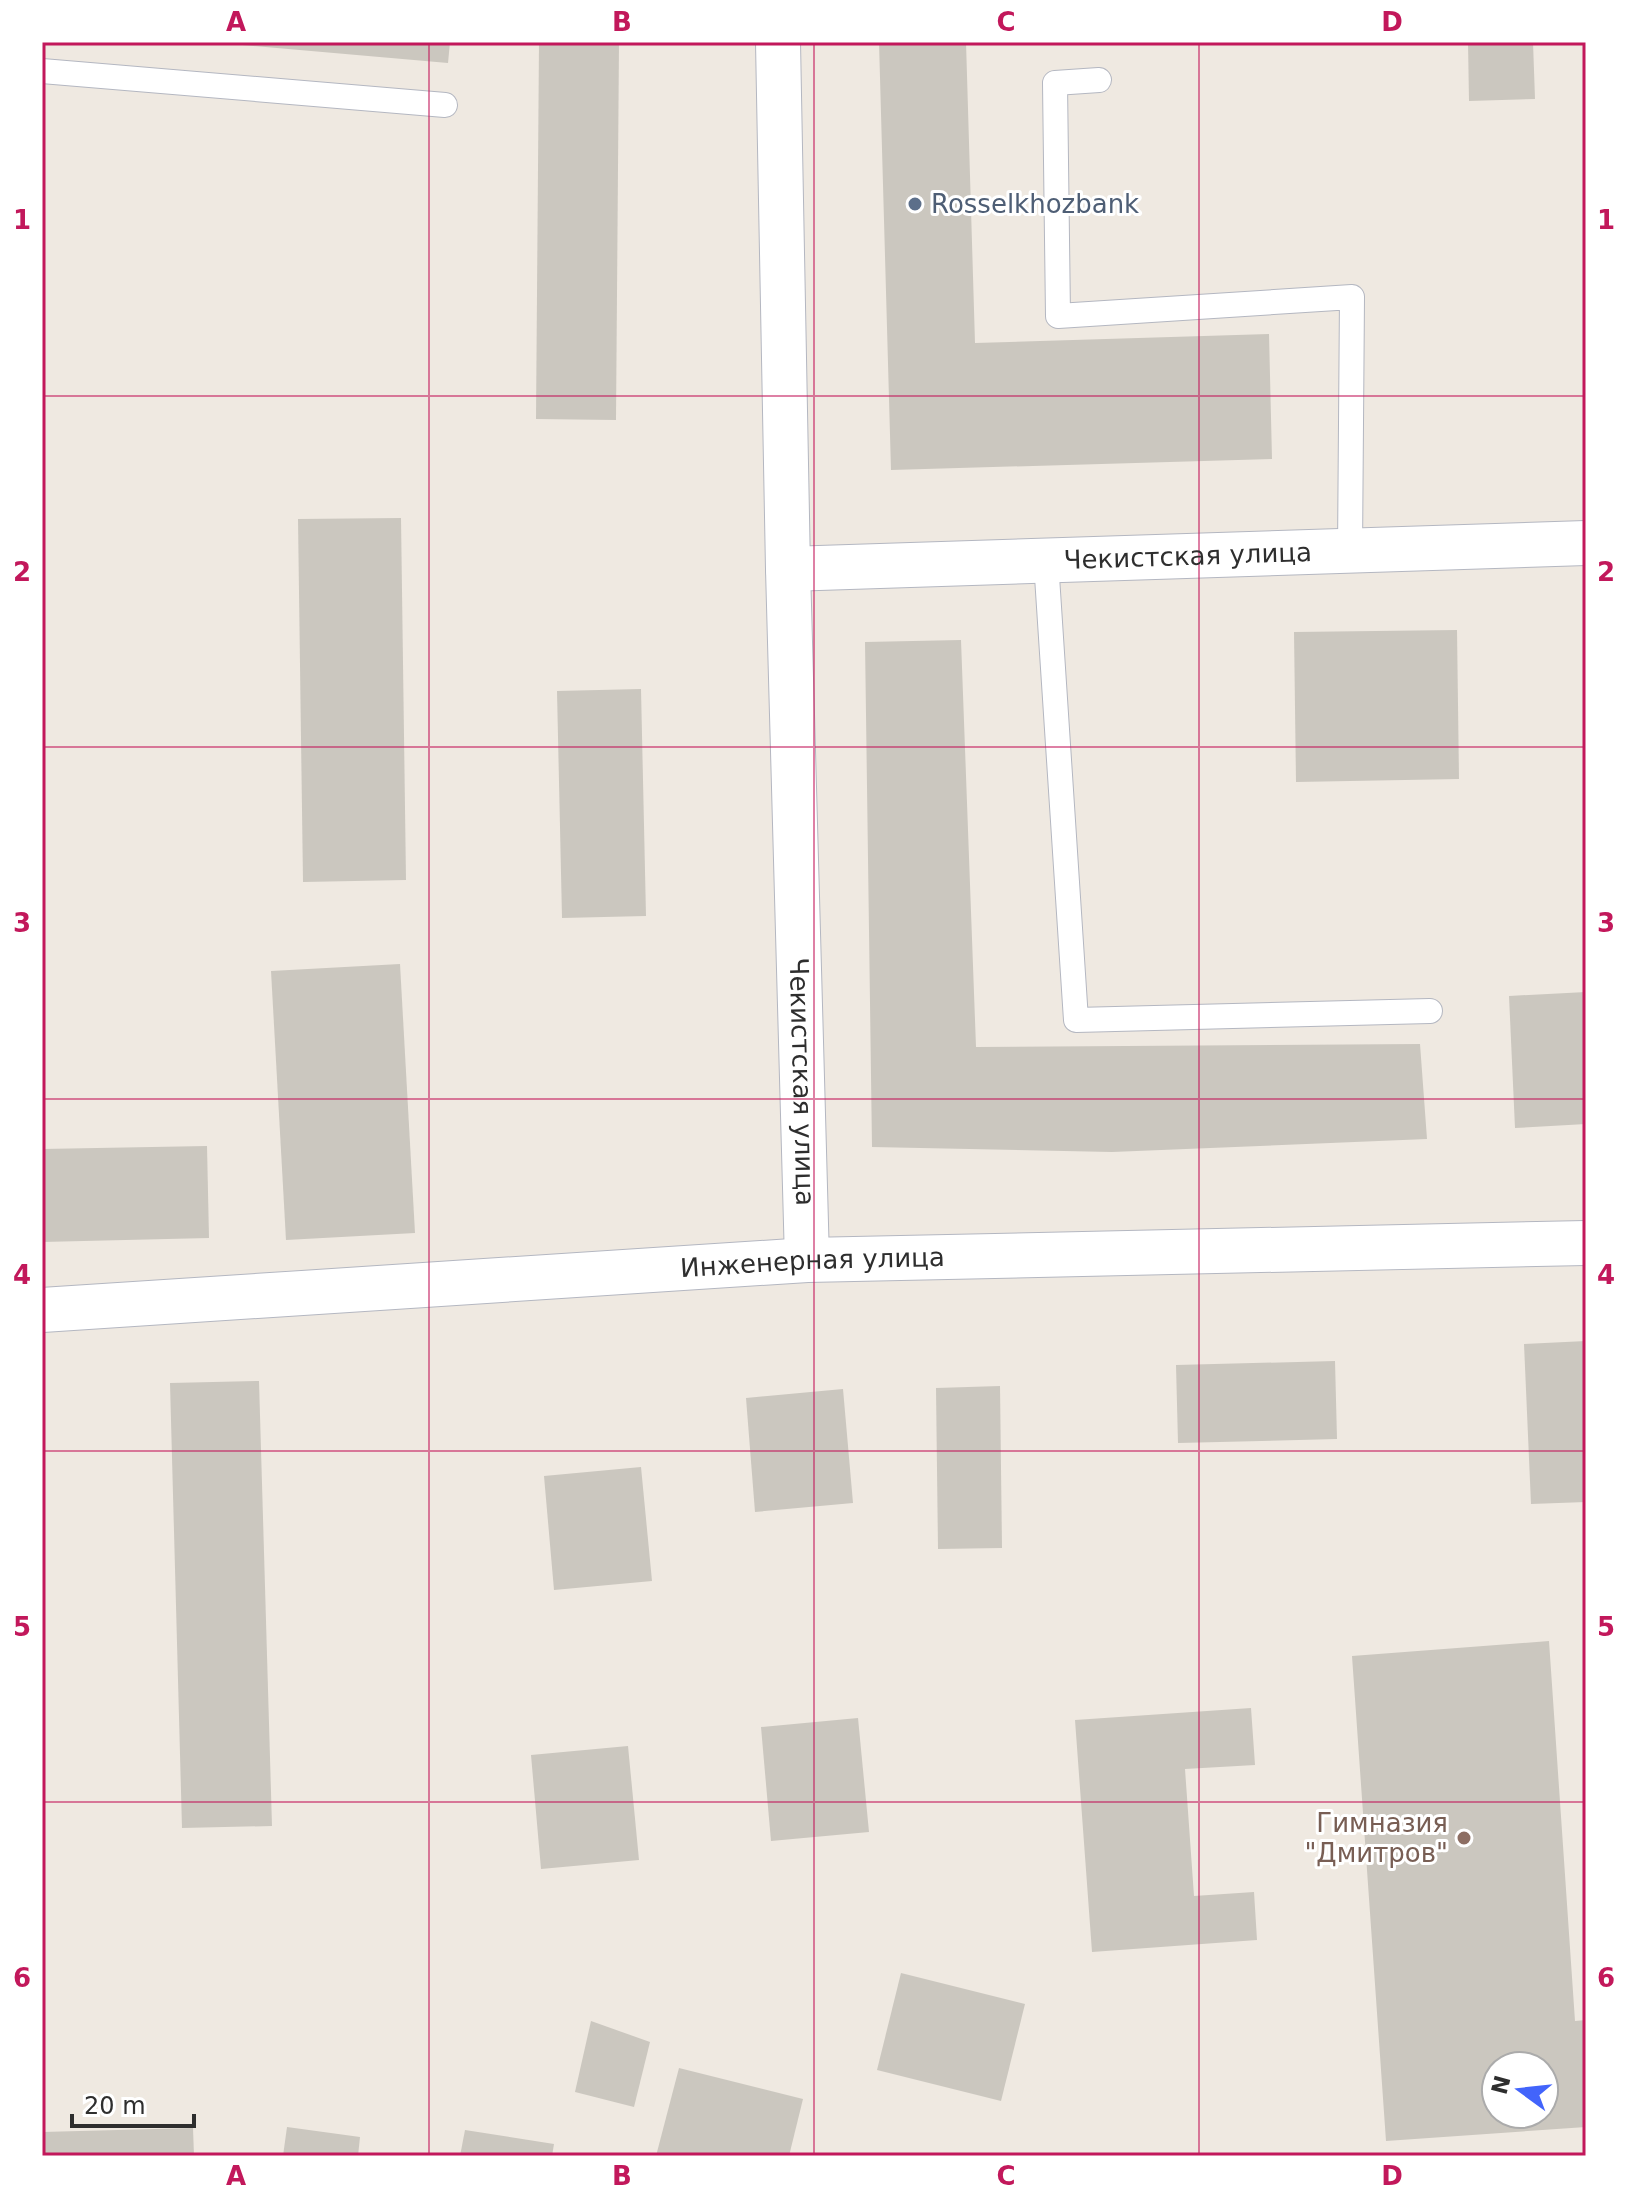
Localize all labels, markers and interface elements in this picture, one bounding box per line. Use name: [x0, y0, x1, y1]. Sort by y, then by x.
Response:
text: A: [226, 7, 246, 37]
text: B: [612, 7, 632, 37]
text: C: [996, 7, 1016, 37]
text: D: [1381, 7, 1403, 37]
place label: Rosselkhozbank: [931, 189, 1139, 219]
marker: Rosselkhozbank: [906, 195, 924, 213]
text: 1: [13, 205, 31, 235]
text: 1: [1597, 205, 1615, 235]
street label: Чекистская улица: [1063, 537, 1312, 575]
text: 2: [13, 557, 31, 587]
text: 2: [1597, 557, 1615, 587]
text: 3: [13, 908, 31, 938]
text: 3: [1597, 908, 1615, 938]
street label: Чекистская улица: [784, 957, 821, 1206]
street label: Инженерная улица: [679, 1242, 945, 1283]
text: 4: [13, 1260, 31, 1290]
text: 4: [1597, 1260, 1615, 1290]
text: 5: [13, 1612, 31, 1642]
text: 5: [1597, 1612, 1615, 1642]
place label: Гимназия "Дмитров": [1304, 1808, 1448, 1868]
marker: Гимназия "Дмитров": [1455, 1829, 1473, 1847]
text: 6: [13, 1963, 31, 1993]
text: 6: [1597, 1963, 1615, 1993]
north arrow: [1480, 2050, 1560, 2130]
text: N: [1487, 2073, 1516, 2097]
scale bar: [72, 2078, 194, 2128]
text: 20 m: [84, 2092, 146, 2120]
text: A: [226, 2161, 246, 2191]
text: B: [612, 2161, 632, 2191]
text: C: [996, 2161, 1016, 2191]
text: D: [1381, 2161, 1403, 2191]

